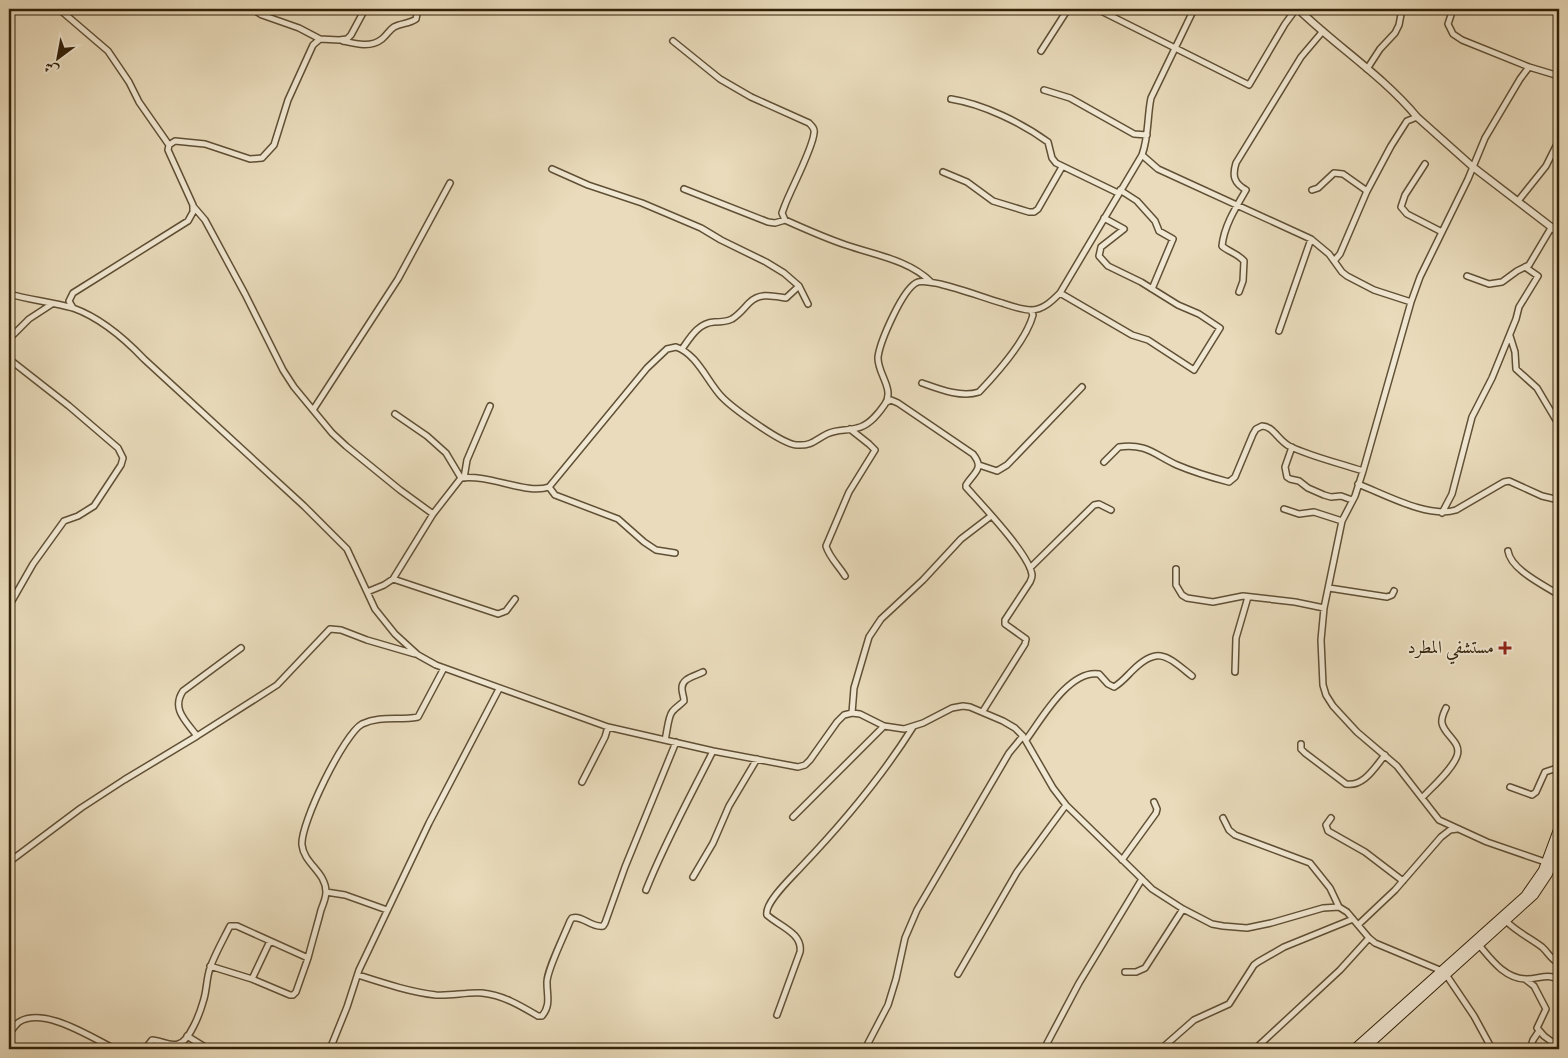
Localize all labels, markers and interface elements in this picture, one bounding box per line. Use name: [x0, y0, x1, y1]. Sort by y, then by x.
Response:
north arrow: [32, 32, 82, 82]
text: ش: [41, 57, 62, 79]
place label: مستشفي المطرد: [1408, 637, 1494, 665]
marker: مستشفي المطرد: [1498, 641, 1512, 655]

